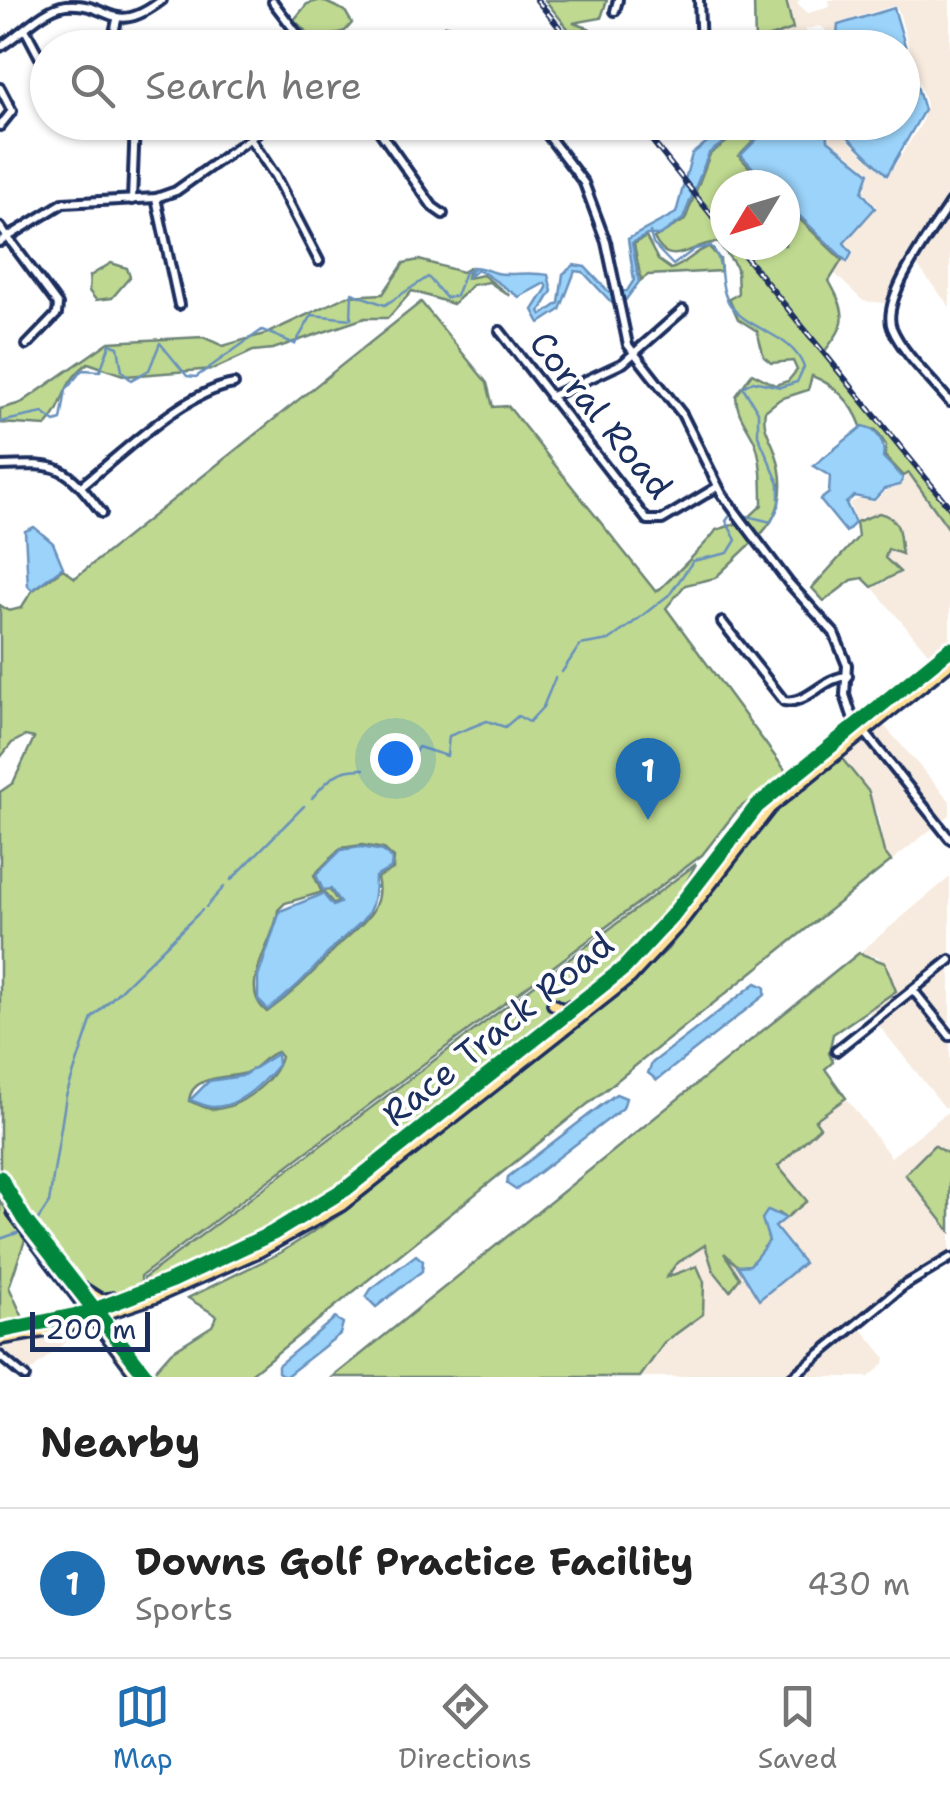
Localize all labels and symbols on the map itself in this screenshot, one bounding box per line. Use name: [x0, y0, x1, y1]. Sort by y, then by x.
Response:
north arrow: [710, 170, 800, 260]
street label: Corral Road: [519, 321, 684, 508]
your location: [370, 733, 421, 784]
pin: 1: [616, 738, 680, 820]
street label: Race Track Road: [372, 921, 623, 1137]
scale bar: [30, 1307, 150, 1352]

